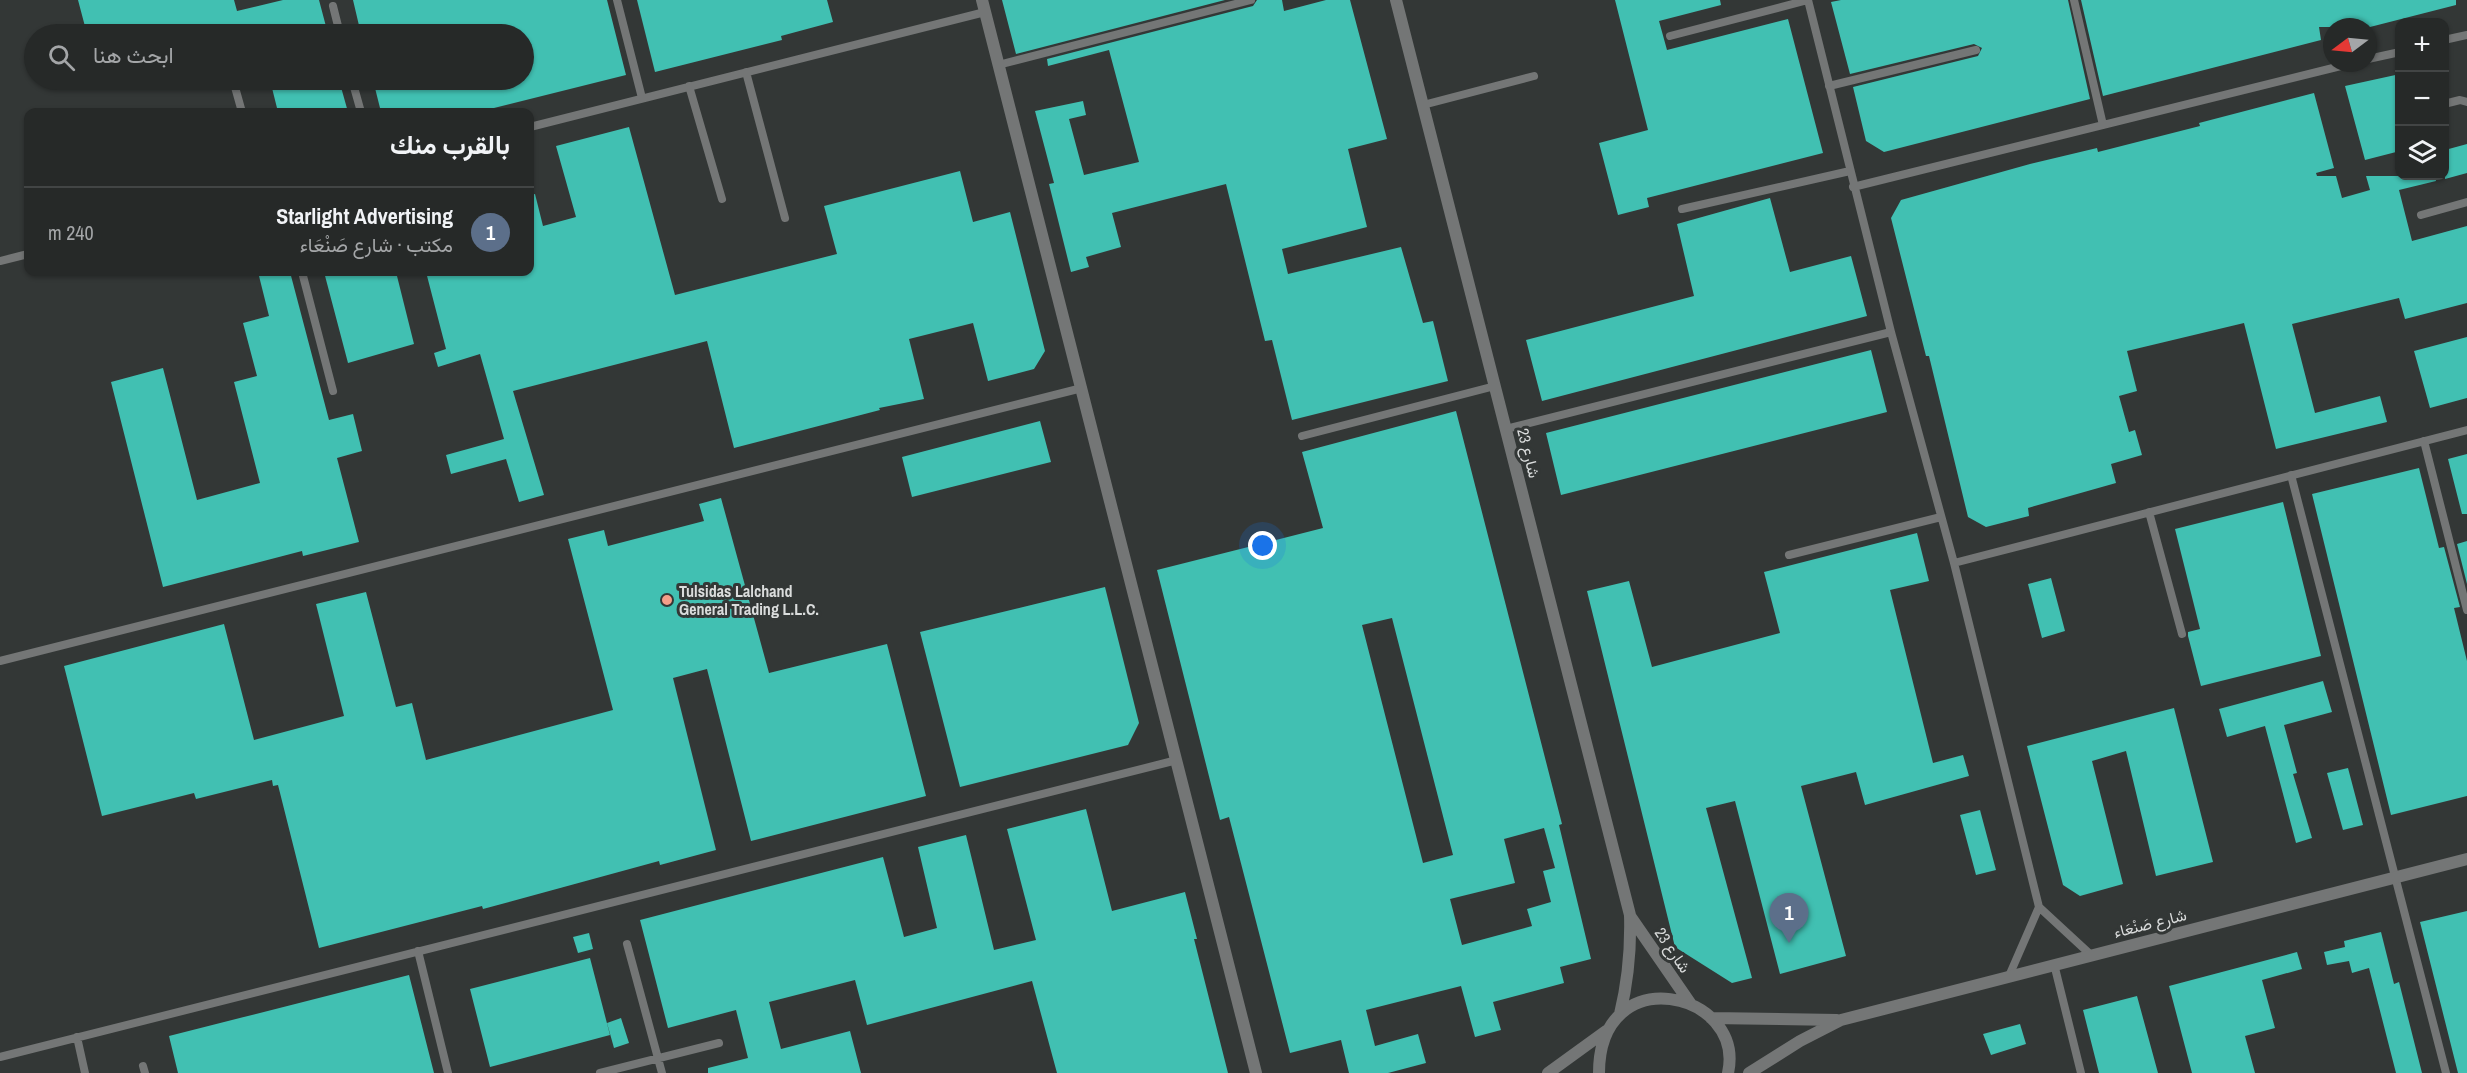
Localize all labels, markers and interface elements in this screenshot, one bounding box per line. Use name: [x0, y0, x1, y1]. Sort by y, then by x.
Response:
north arrow: [2323, 18, 2377, 72]
map controls: [2395, 18, 2449, 180]
button: +: [2395, 18, 2449, 72]
search box: [24, 24, 534, 90]
text: ابحث هنا: [93, 40, 174, 70]
icon: search: [45, 41, 78, 74]
button: −: [2395, 72, 2449, 126]
button: layers: [2395, 126, 2449, 180]
text: بالقرب منك: [390, 127, 510, 162]
text: Starlight Advertising: [276, 201, 453, 231]
text: 240 m: [48, 219, 94, 246]
text: 1: [486, 219, 495, 246]
text: مكتب · شارع صَنْعَاء: [300, 231, 453, 258]
street label: شارع 23: [1511, 426, 1546, 480]
your location: [1248, 531, 1277, 560]
place label: Tulsidas Lalchand General Trading L.L.C.: [679, 580, 819, 620]
marker: Tulsidas Lalchand General Trading L.L.C.: [660, 593, 674, 607]
pin: 1: [1770, 894, 1808, 943]
street label: شارع صَنْعَاء: [2111, 903, 2189, 944]
street label: شارع 23: [1649, 923, 1696, 978]

